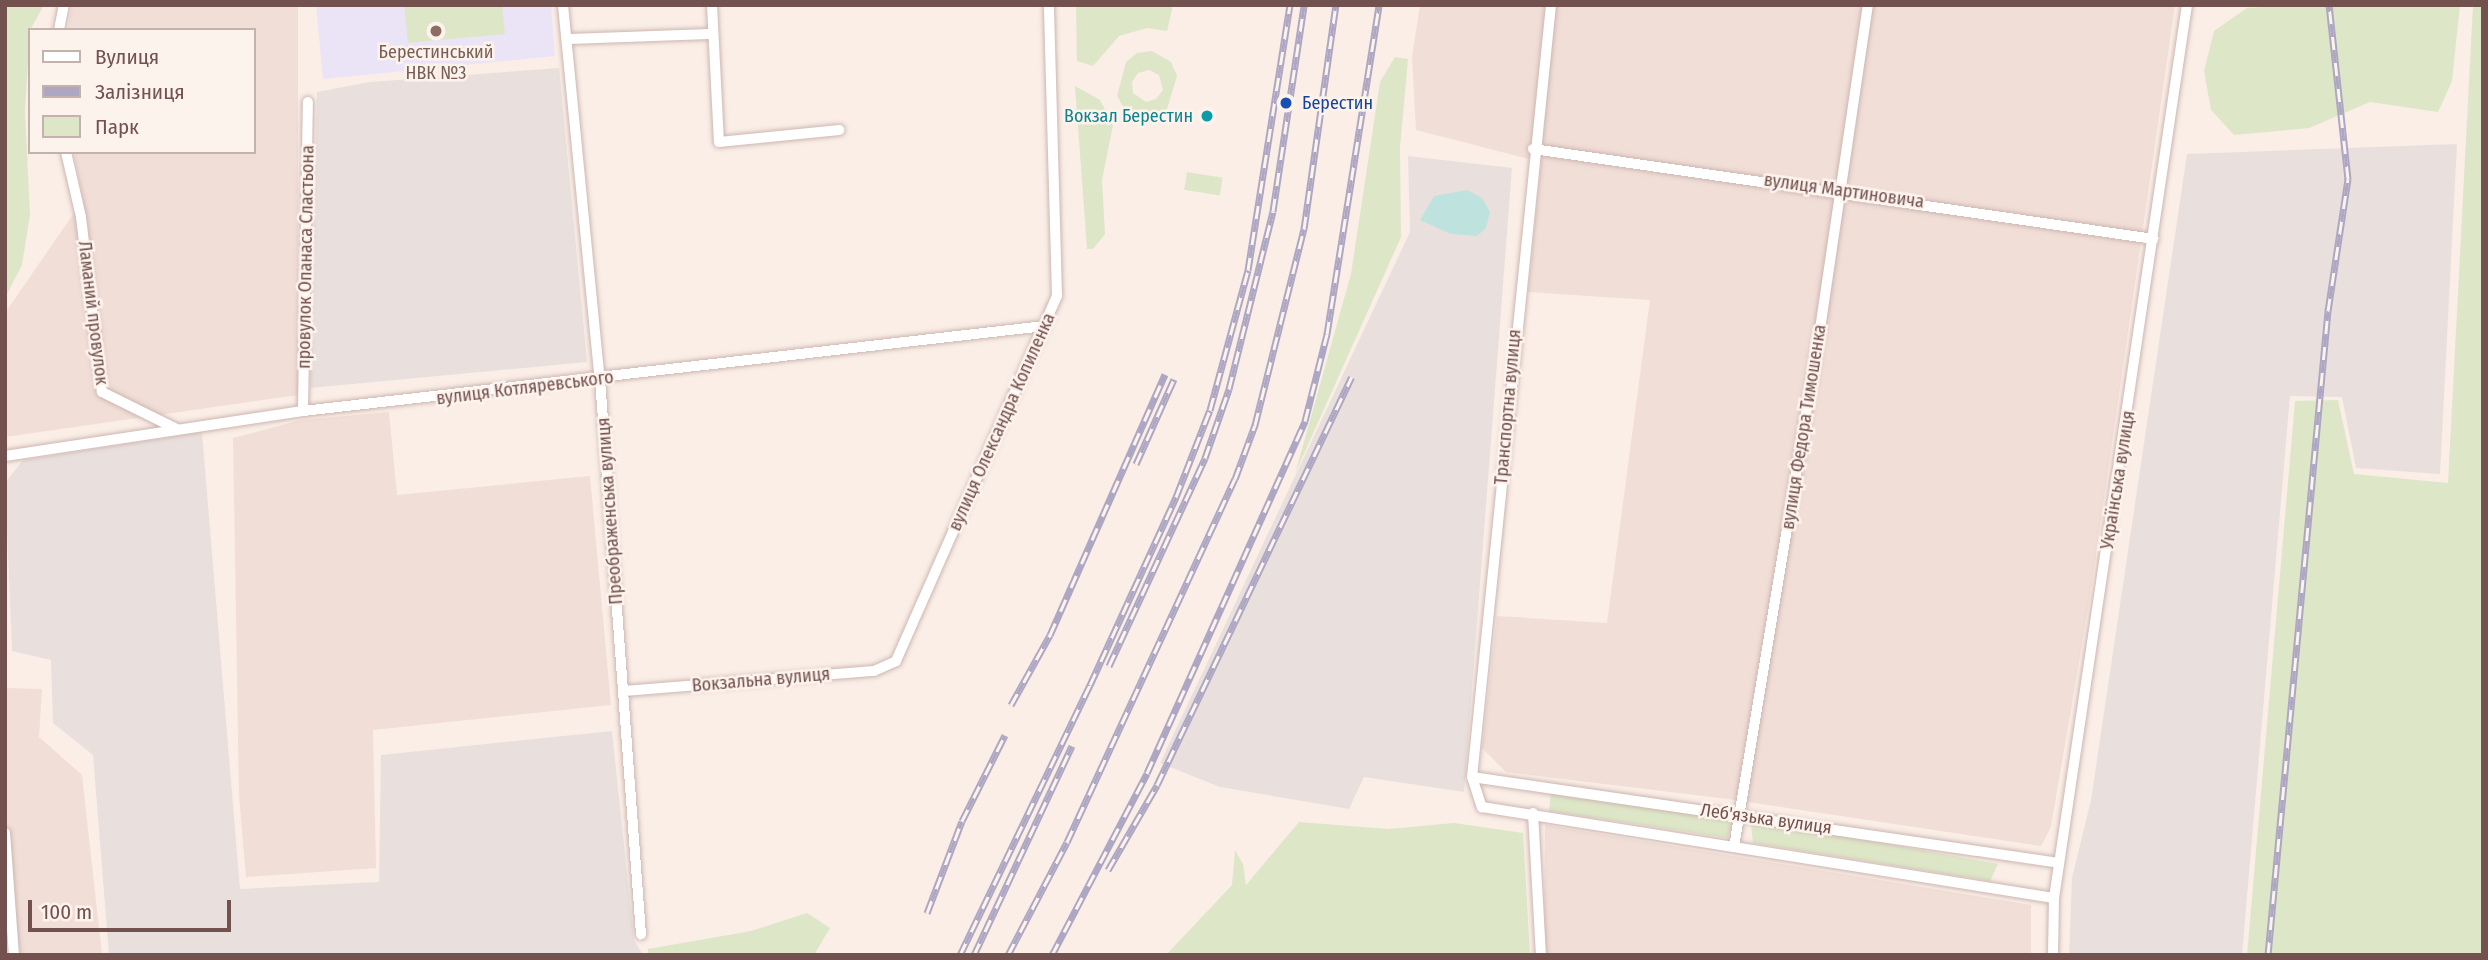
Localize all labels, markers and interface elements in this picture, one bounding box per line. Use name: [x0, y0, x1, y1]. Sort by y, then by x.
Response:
marker: Берестинський НВК №3: [428, 23, 444, 39]
legend: [28, 28, 256, 154]
place label: Берестинський НВК №3: [379, 42, 493, 84]
text: Вулиця: [95, 44, 159, 70]
text: Залізниця: [95, 79, 185, 105]
place label: Берестин: [1302, 92, 1373, 114]
marker: Берестин: [1276, 93, 1296, 113]
place label: Вокзал Берестин: [1064, 105, 1193, 127]
marker: Вокзал Берестин: [1199, 108, 1215, 124]
text: Парк: [95, 114, 139, 140]
street label: провулок Опанаса Сластьона: [293, 145, 319, 369]
street label: вулиця Мартиновича: [1763, 169, 1925, 213]
street label: Ламаний провулок: [73, 240, 113, 386]
street label: вулиця Олександра Копиленка: [944, 310, 1060, 534]
street label: вулиця Федора Тимошенка: [1777, 323, 1831, 531]
street label: Транспортна вулиця: [1490, 328, 1526, 486]
street label: вулиця Котляревського: [435, 366, 615, 410]
street label: Українська вулиця: [2096, 409, 2140, 551]
street label: Преображенська вулиця: [593, 417, 627, 605]
street label: Вокзальна вулиця: [691, 663, 831, 697]
street label: Леб'язька вулиця: [1699, 799, 1833, 839]
scale bar: [32, 886, 234, 930]
text: 100 m: [41, 899, 92, 925]

